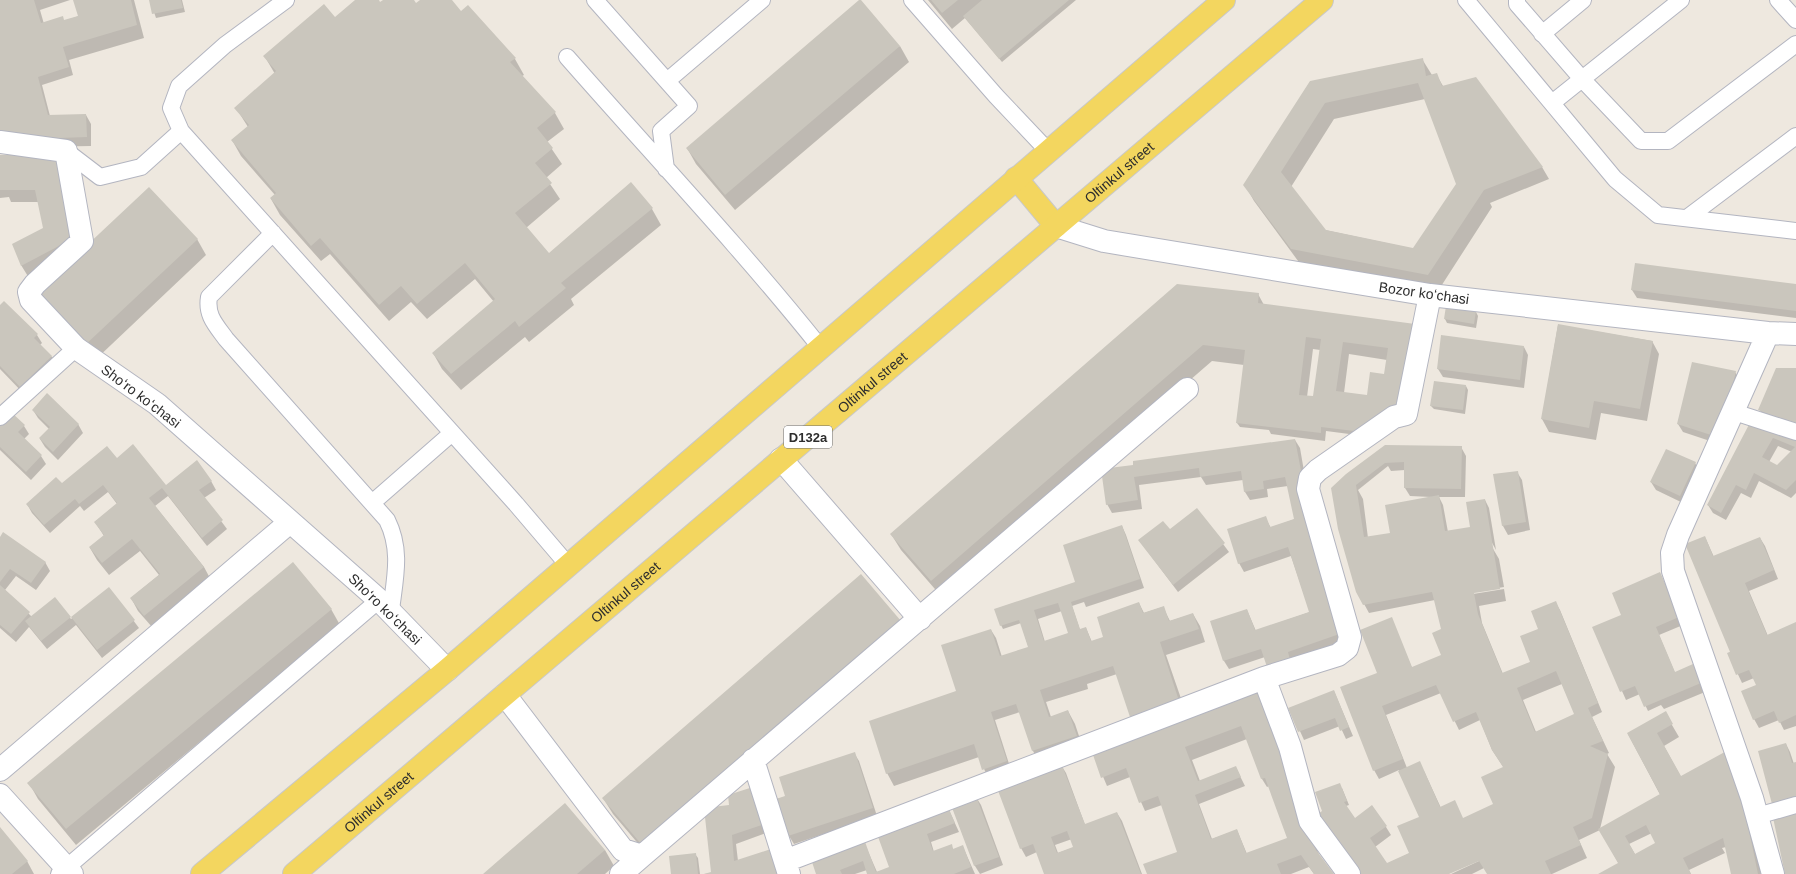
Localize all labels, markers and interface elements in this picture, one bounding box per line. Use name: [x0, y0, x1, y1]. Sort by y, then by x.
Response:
street label: Oltinkul street: [1081, 139, 1157, 206]
street label: Bozor koʻchasi: [1378, 279, 1470, 307]
street label: Oltinkul street: [834, 348, 910, 416]
street label: Shoʻro koʻchasi: [98, 361, 184, 431]
road number: D132a: [784, 426, 832, 448]
street label: Oltinkul street: [588, 558, 663, 626]
street label: Shoʻro koʻchasi: [345, 570, 425, 648]
street label: Oltinkul street: [341, 768, 416, 836]

